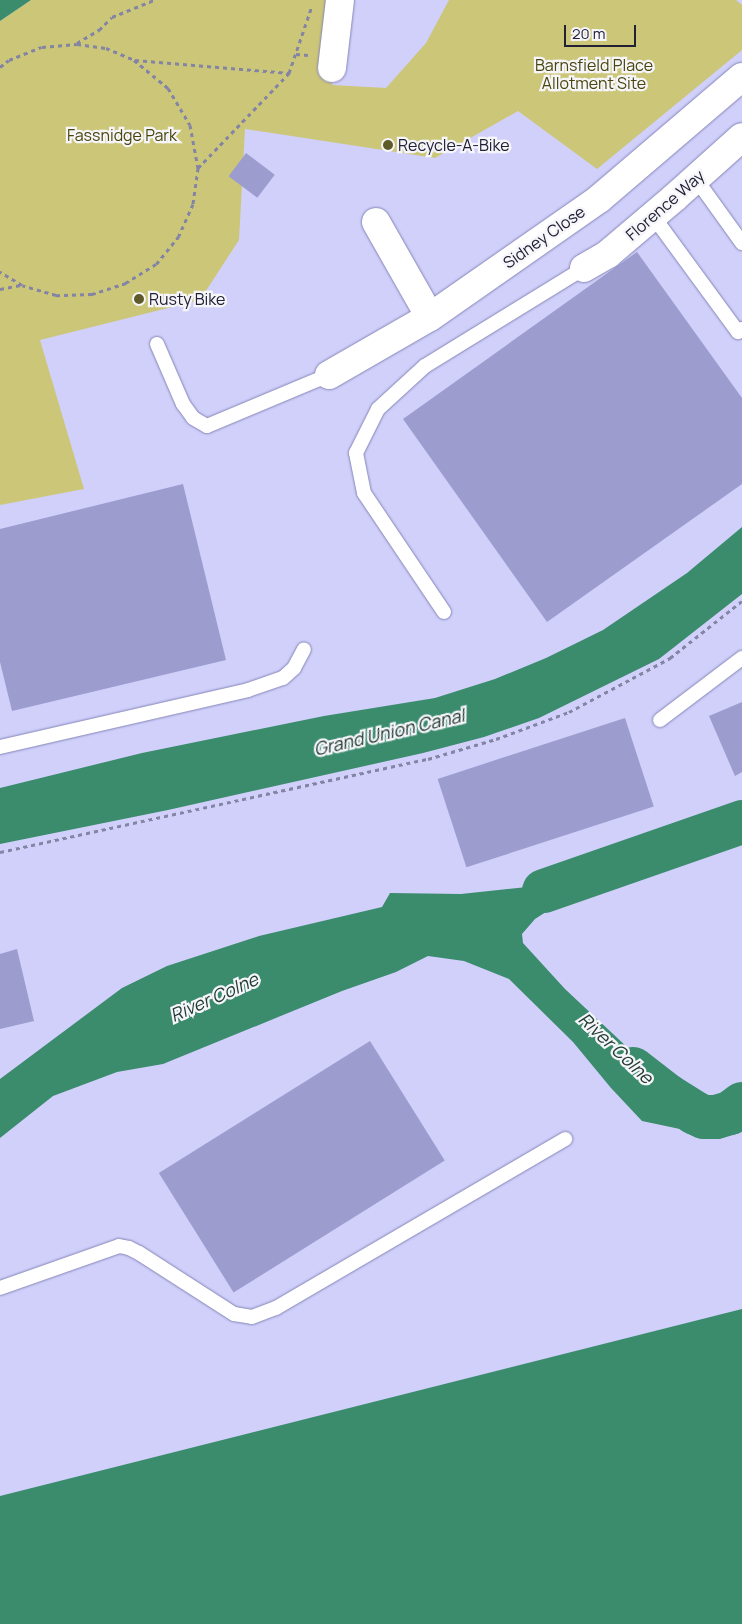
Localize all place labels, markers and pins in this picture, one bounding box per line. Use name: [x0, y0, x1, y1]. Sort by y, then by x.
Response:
place label: Recycle-A-Bike: [398, 135, 510, 155]
marker: Recycle-A-Bike: [382, 139, 394, 151]
place label: Rusty Bike: [149, 289, 225, 309]
marker: Rusty Bike: [133, 293, 145, 305]

